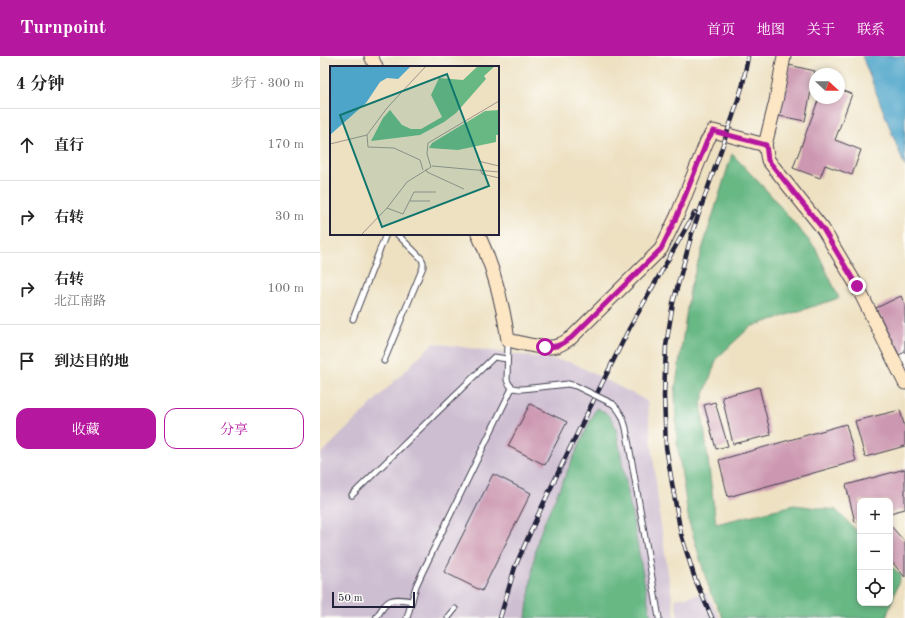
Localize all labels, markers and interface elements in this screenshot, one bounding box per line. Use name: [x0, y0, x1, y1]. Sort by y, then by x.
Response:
text: Turnpoint: [20, 19, 106, 38]
text: 首页: [707, 23, 735, 37]
text: 地图: [757, 23, 785, 37]
text: 关于: [807, 23, 835, 37]
text: 联系: [857, 23, 885, 37]
inset map: [330, 66, 499, 235]
north arrow: [809, 68, 845, 104]
text: 4 分钟: [16, 76, 65, 93]
text: 步行 · 300 m: [230, 77, 304, 90]
icon: ahead: [16, 134, 38, 156]
text: 170 m: [267, 138, 304, 151]
text: 直行: [54, 139, 84, 154]
icon: right: [16, 206, 38, 228]
text: 30 m: [275, 210, 304, 223]
text: 右转: [54, 211, 84, 226]
text: 右转: [54, 273, 84, 288]
route end: [848, 277, 866, 295]
icon: right: [16, 278, 38, 300]
text: 100 m: [267, 282, 304, 295]
text: 北江南路: [54, 295, 106, 308]
route start: [536, 338, 554, 356]
icon: arrive: [16, 350, 38, 372]
text: 到达目的地: [54, 355, 129, 370]
button: 收藏: [16, 408, 156, 449]
button: 分享: [164, 408, 304, 449]
map controls: [857, 498, 893, 606]
button: +: [857, 498, 893, 534]
button: −: [857, 534, 893, 570]
button: locate: [857, 570, 893, 606]
scale bar: [332, 590, 415, 609]
text: 50 m: [338, 593, 363, 604]

